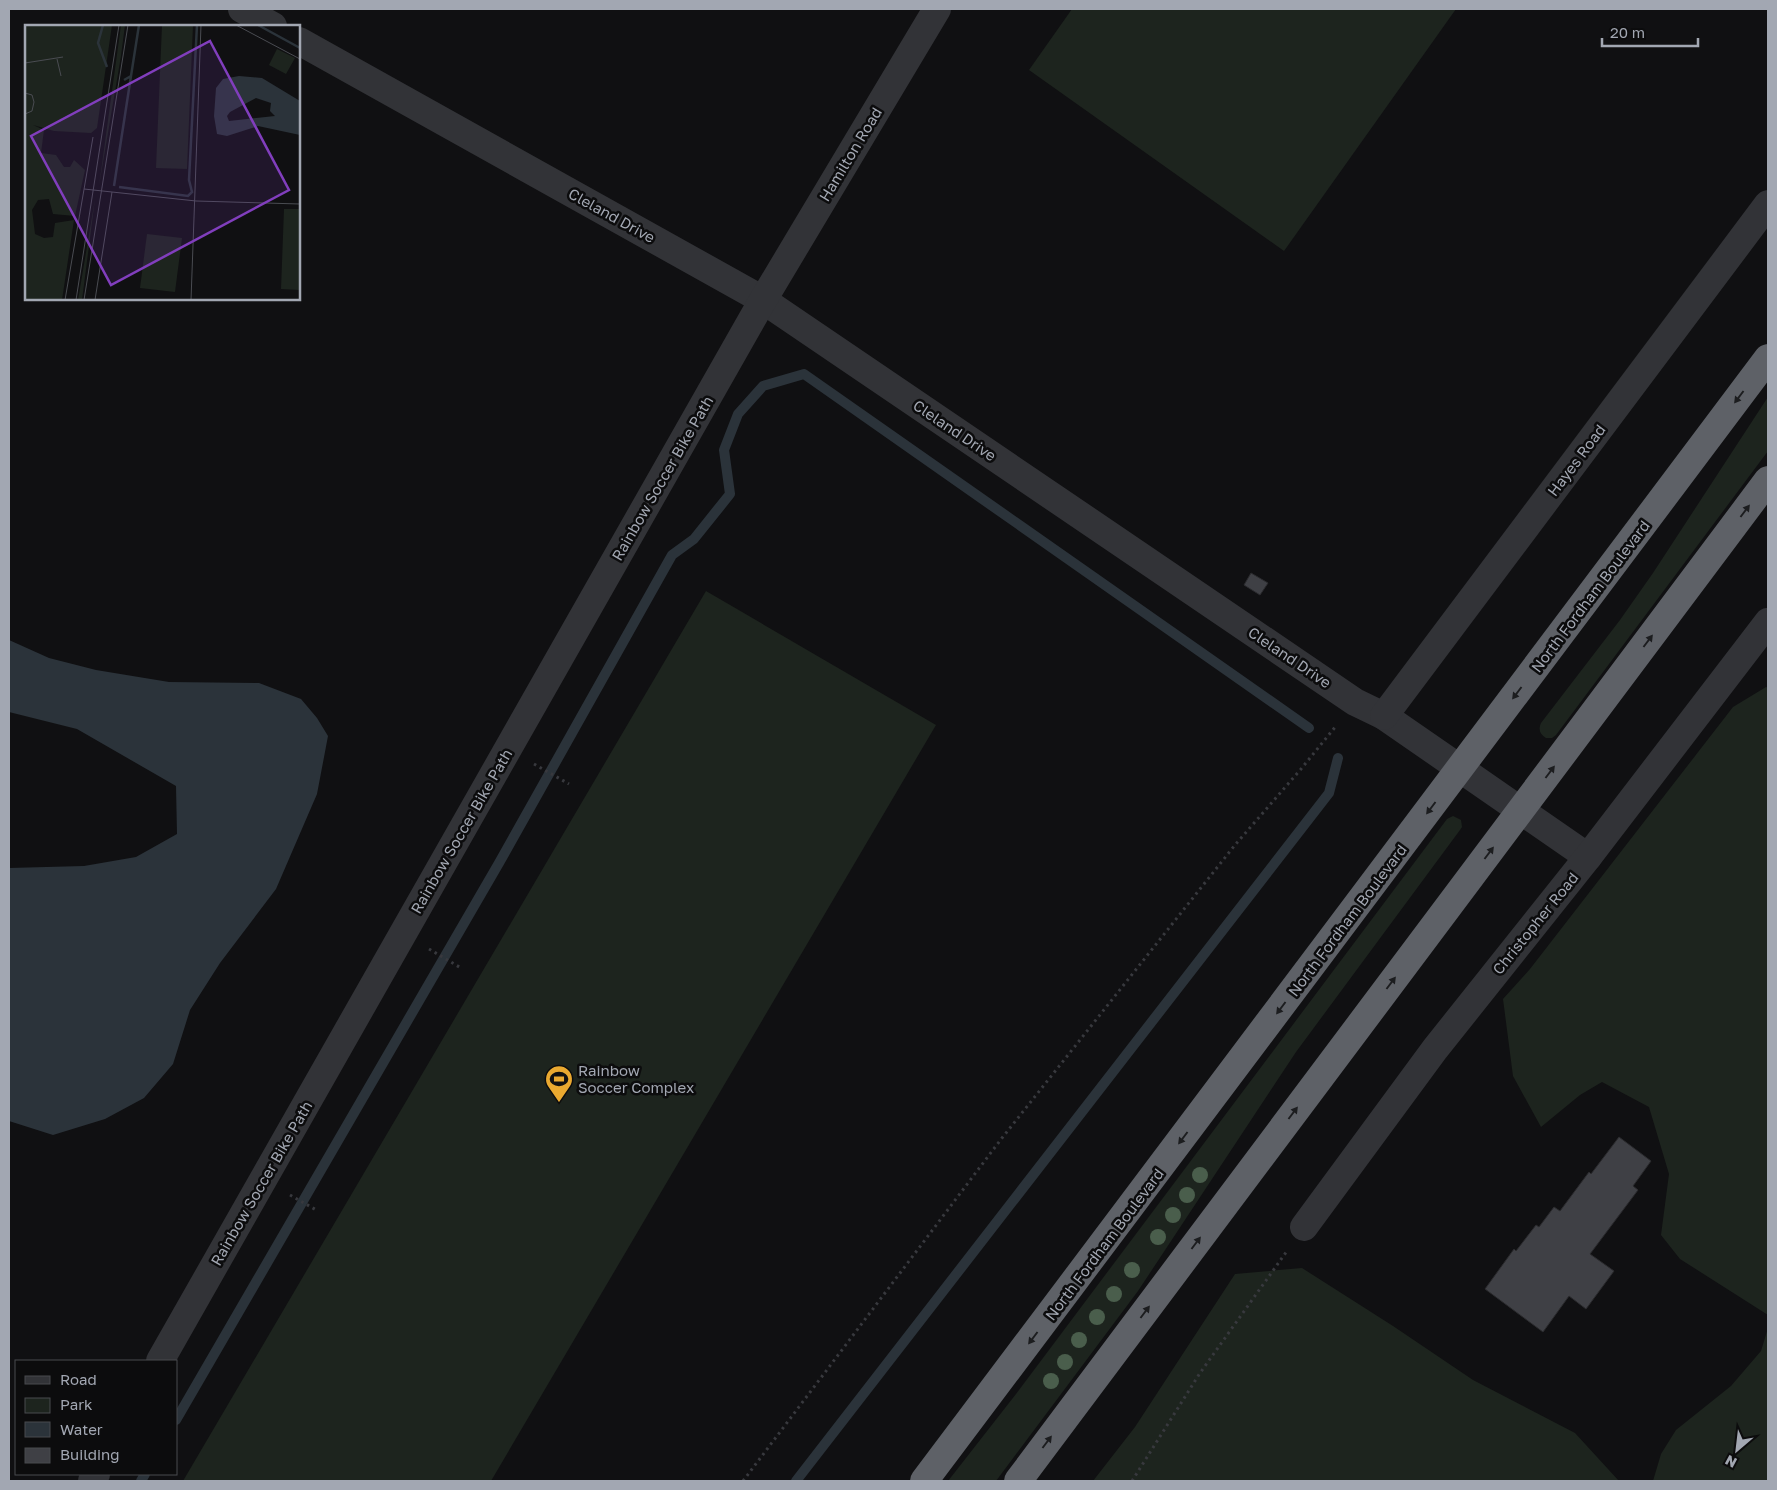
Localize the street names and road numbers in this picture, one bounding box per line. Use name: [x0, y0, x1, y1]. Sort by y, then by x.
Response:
street label: Hamilton Road: [815, 104, 885, 204]
street label: Cleland Drive: [566, 184, 659, 246]
street label: Rainbow Soccer Bike Path: [607, 393, 717, 563]
street label: Cleland Drive: [910, 396, 1000, 465]
street label: Hayes Road: [1543, 421, 1609, 499]
street label: North Fordham Boulevard: [1527, 517, 1653, 675]
street label: Cleland Drive: [1245, 623, 1335, 692]
street label: Rainbow Soccer Bike Path: [406, 746, 516, 916]
street label: North Fordham Boulevard: [1284, 841, 1410, 999]
street label: Christopher Road: [1488, 868, 1582, 978]
street label: Rainbow Soccer Bike Path: [206, 1098, 316, 1268]
street label: North Fordham Boulevard: [1041, 1165, 1167, 1323]

